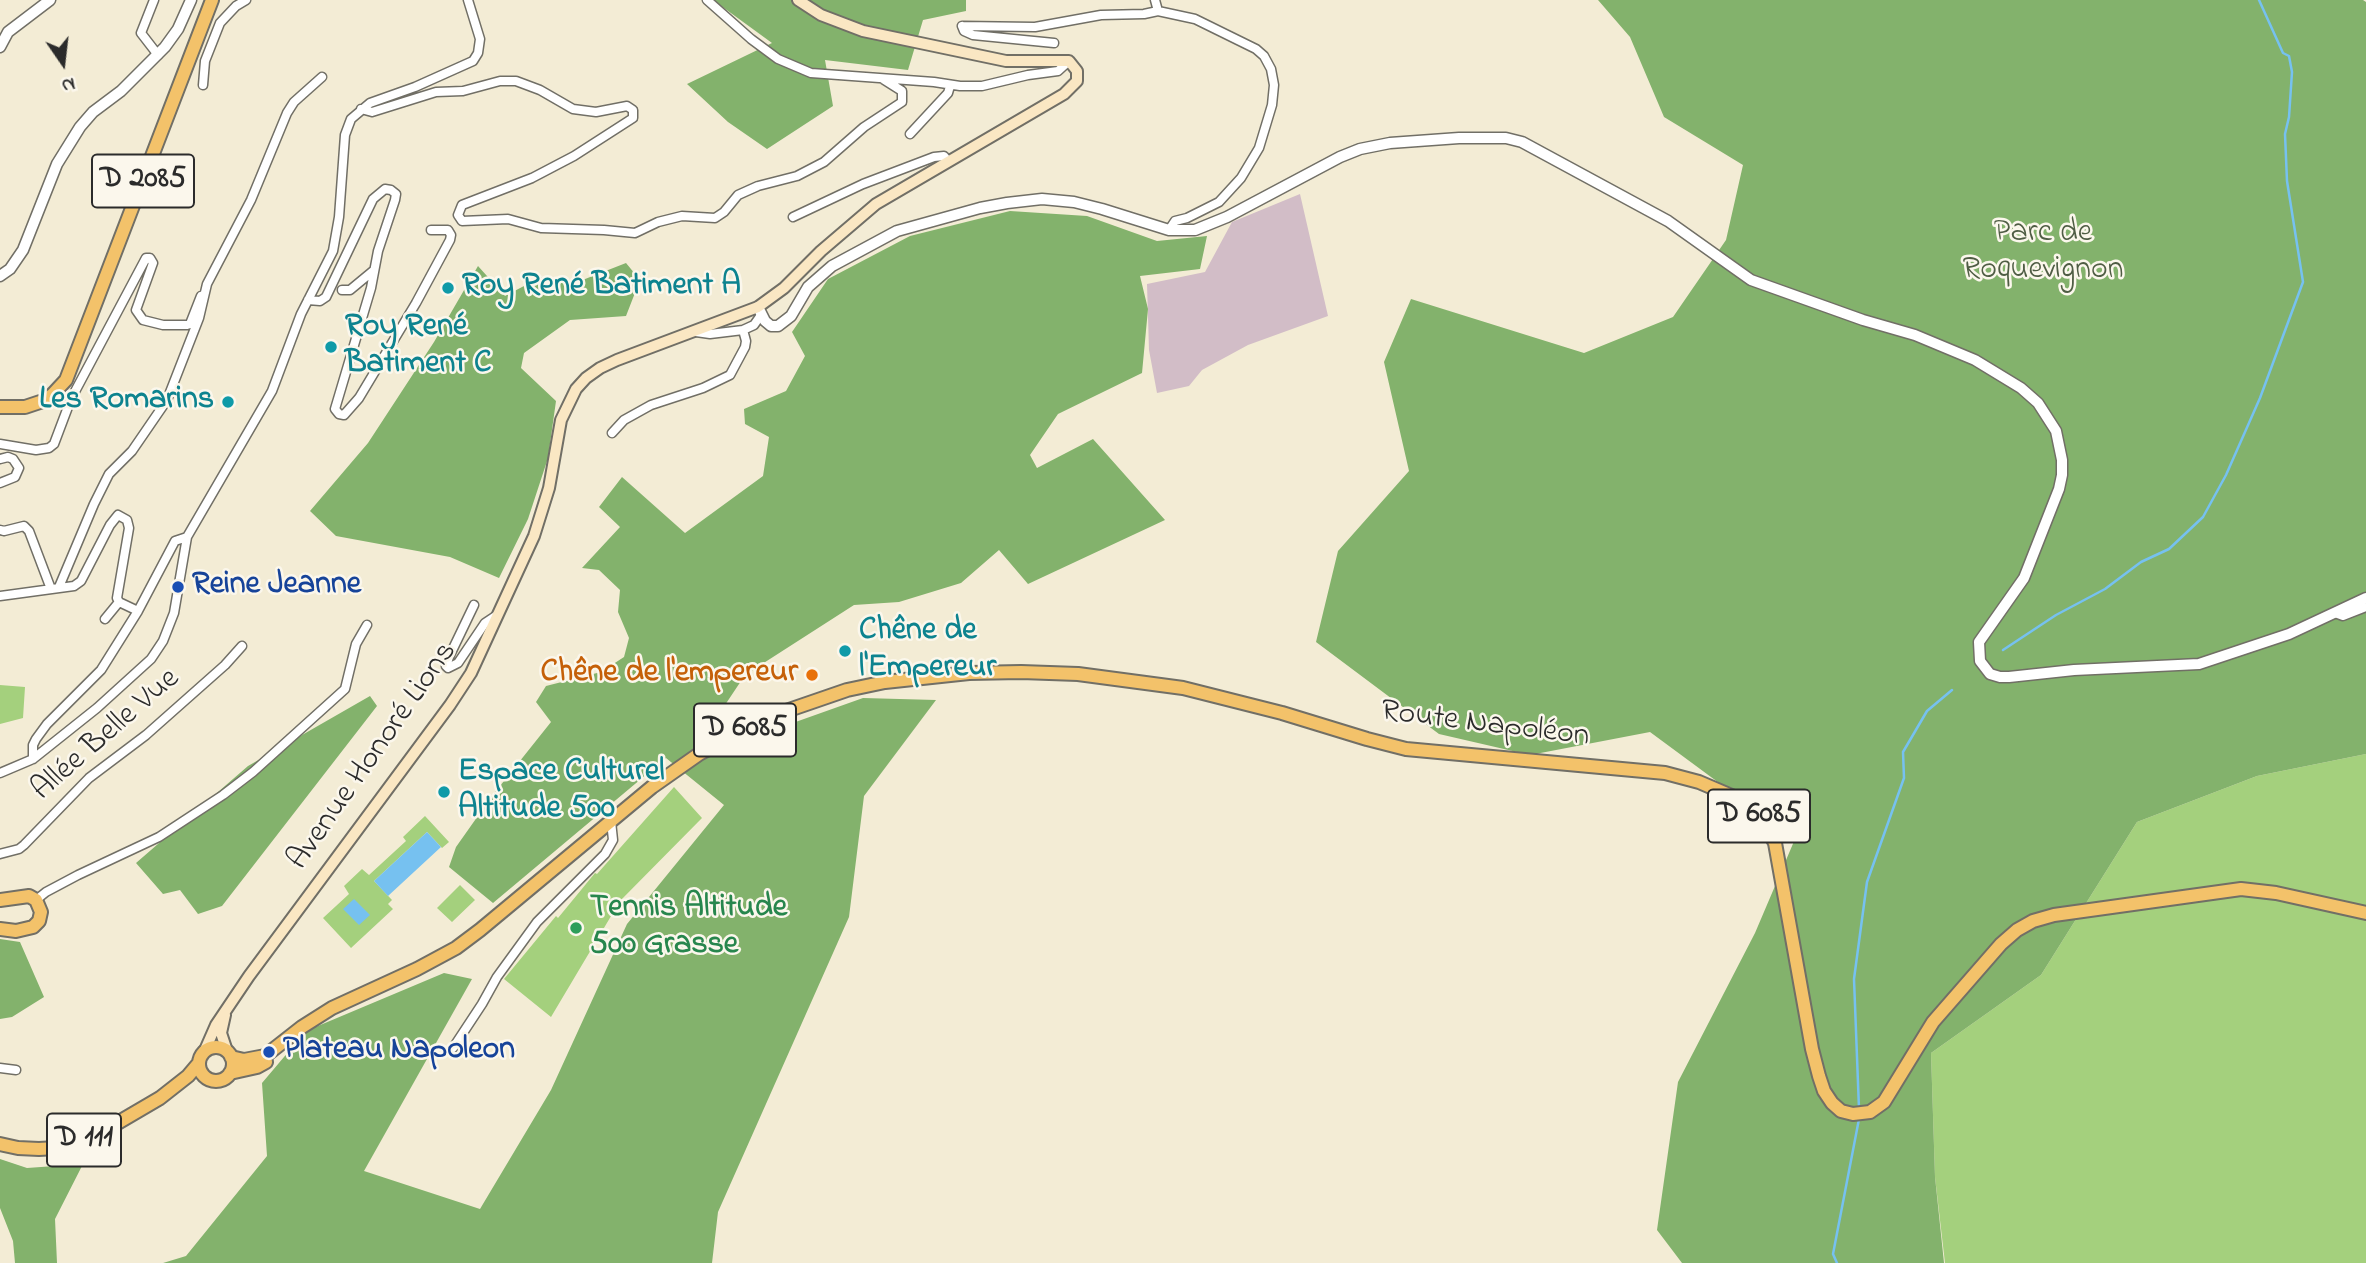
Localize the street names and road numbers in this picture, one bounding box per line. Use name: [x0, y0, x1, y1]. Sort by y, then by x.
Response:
road number: D 2085: [92, 154, 194, 208]
street label: Avenue Honoré Lions: [281, 635, 467, 879]
street label: Allée Belle Vue: [25, 661, 189, 811]
street label: Route Napoléon: [1379, 694, 1591, 758]
road number: D 6085: [694, 704, 796, 757]
road number: D 6085: [1708, 790, 1810, 842]
road number: D 111: [47, 1114, 121, 1166]

